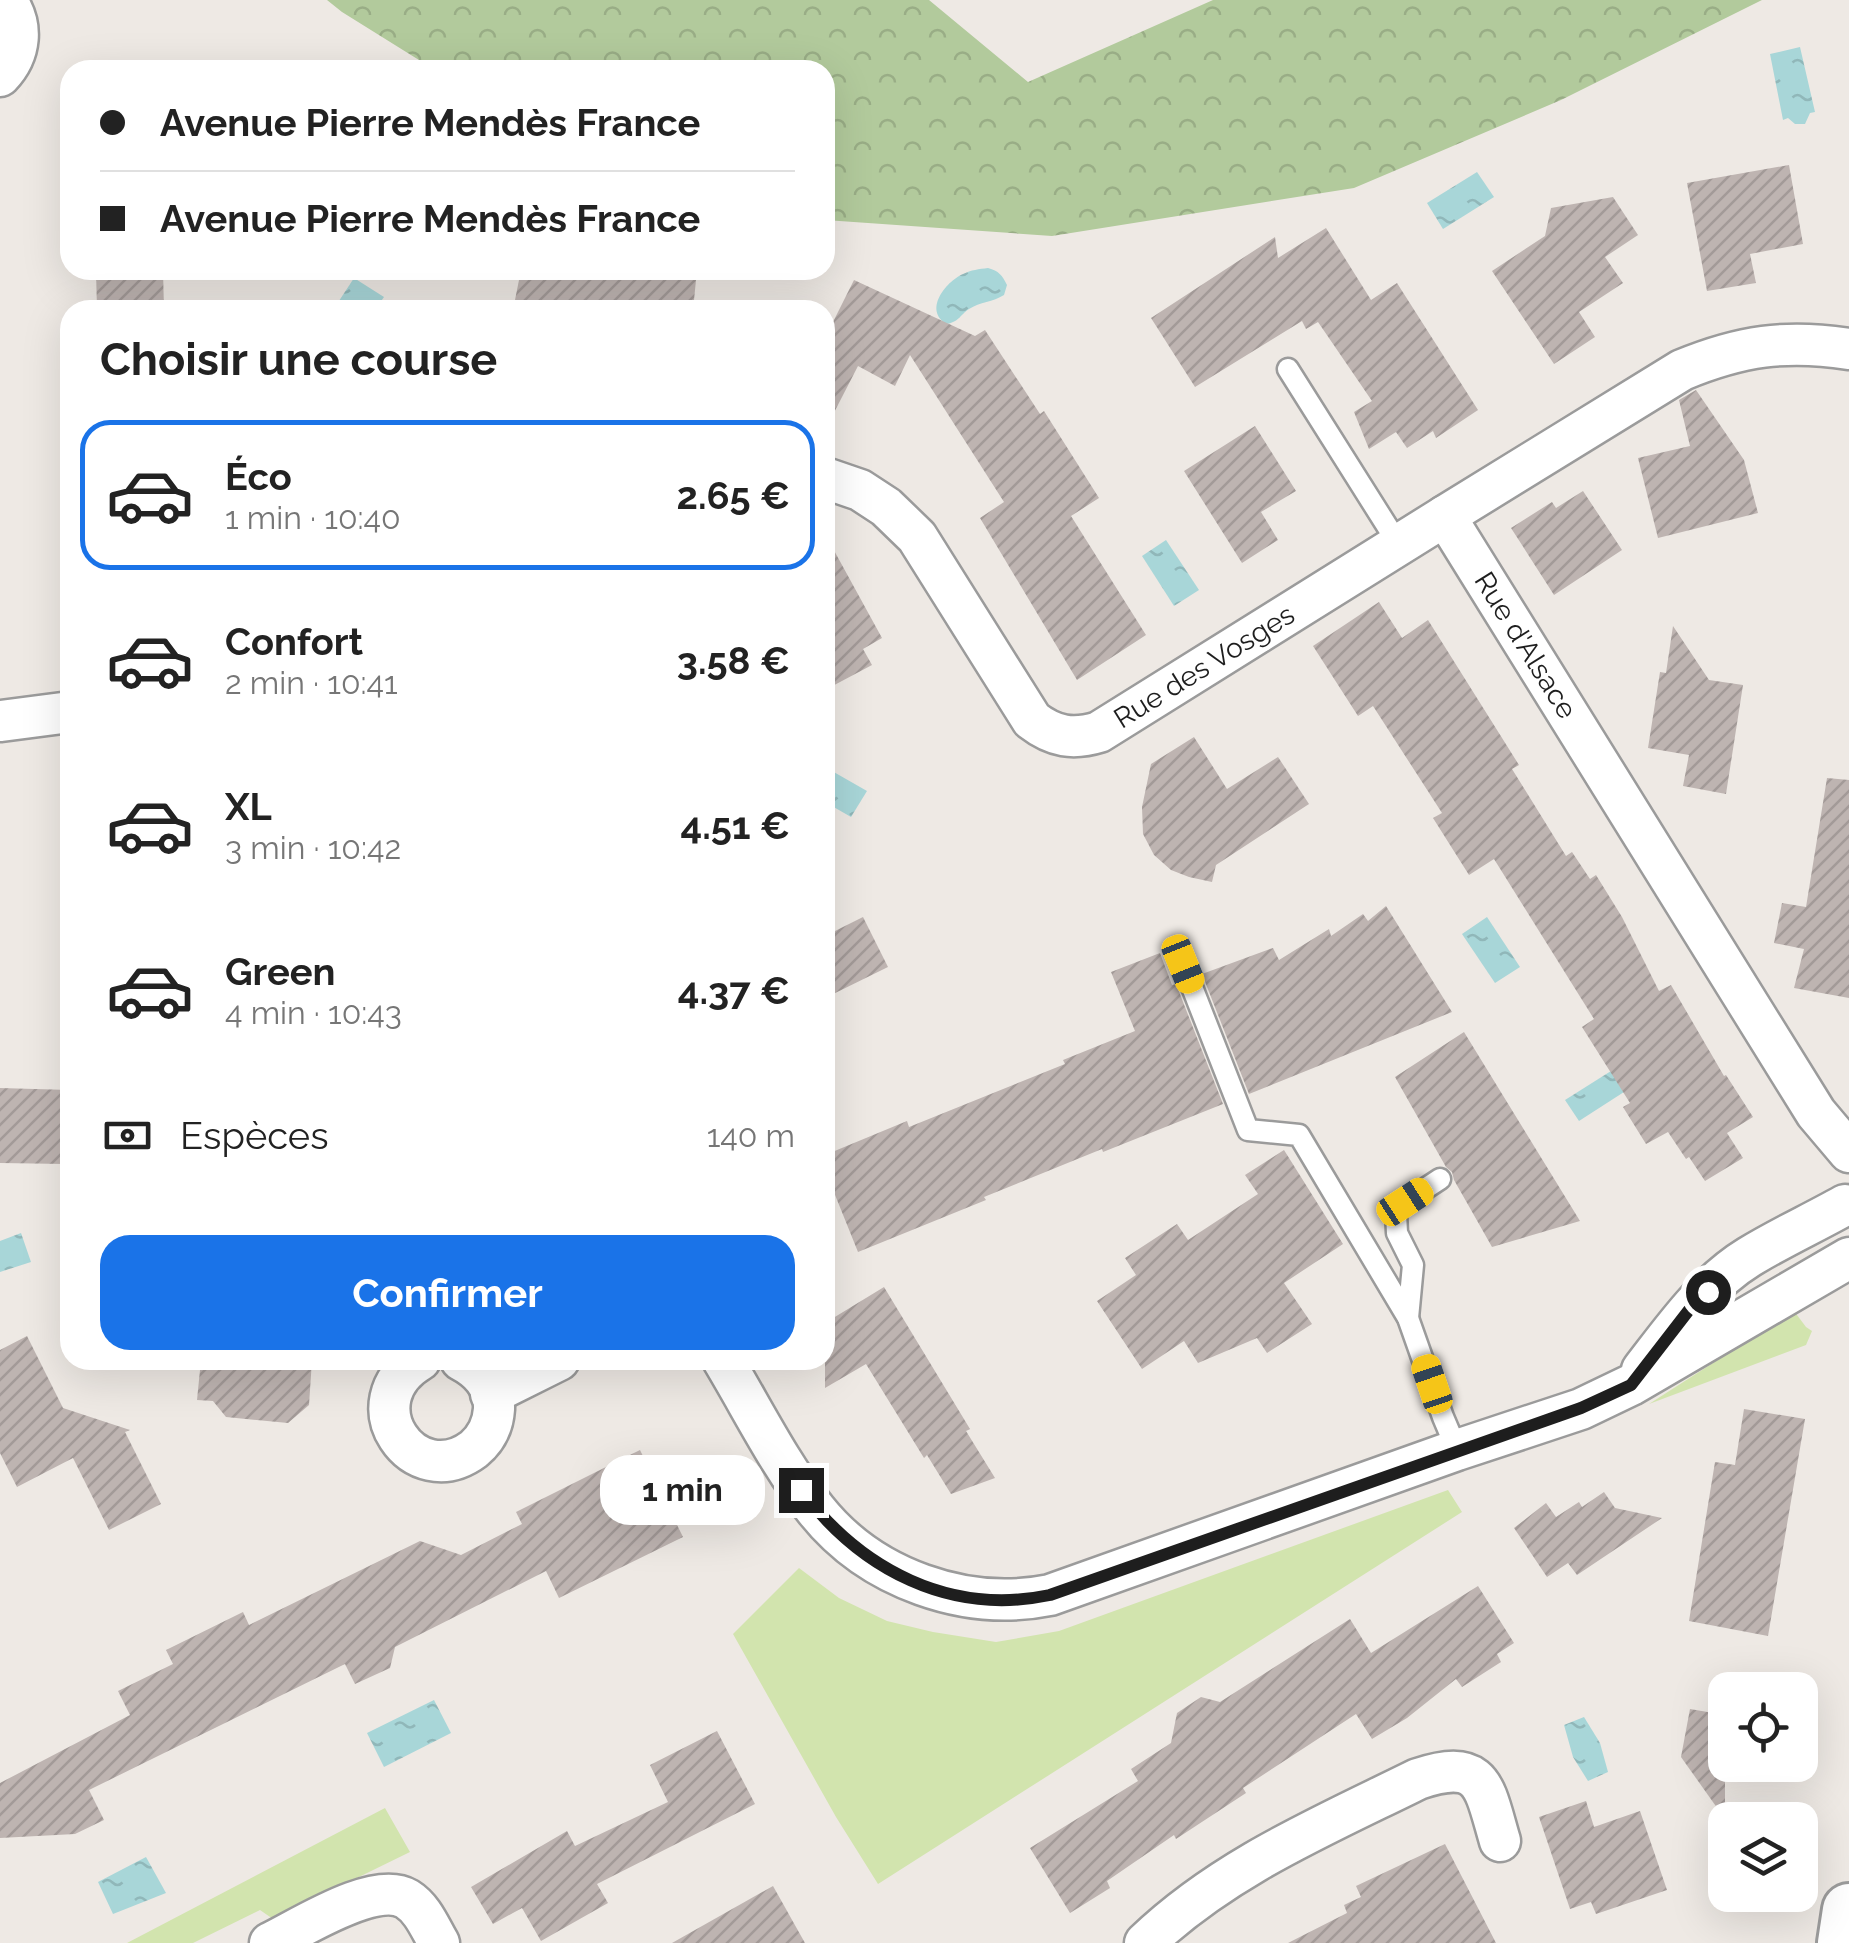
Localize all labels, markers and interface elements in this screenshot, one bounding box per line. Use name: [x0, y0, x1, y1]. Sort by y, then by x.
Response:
text: Avenue Pierre Mendès France: [160, 100, 700, 145]
text: Avenue Pierre Mendès France: [160, 196, 700, 241]
text: Choisir une course: [100, 333, 497, 386]
icon: car: [105, 450, 195, 540]
text: Éco: [225, 454, 292, 499]
text: 2.65 €: [676, 473, 790, 518]
text: 1 min · 10:40: [225, 499, 401, 536]
street label: Rue d'Alsace: [1467, 566, 1584, 725]
street label: Rue des Vosges: [1108, 598, 1301, 735]
icon: car: [105, 615, 195, 705]
text: Confort: [225, 619, 363, 664]
text: 3.58 €: [677, 638, 790, 683]
text: 2 min · 10:41: [225, 664, 398, 701]
icon: car: [105, 780, 195, 870]
text: XL: [225, 784, 272, 829]
text: 4.51 €: [680, 803, 790, 848]
text: 3 min · 10:42: [225, 829, 401, 866]
car: [1158, 931, 1208, 997]
icon: car: [105, 945, 195, 1035]
text: Green: [225, 949, 335, 994]
text: 4.37 €: [678, 968, 790, 1013]
text: 4 min · 10:43: [225, 994, 402, 1031]
icon: cash: [100, 1108, 155, 1163]
text: Espèces: [180, 1113, 329, 1158]
text: 140 m: [707, 1117, 795, 1154]
car: [1372, 1173, 1438, 1231]
button: Confirmer: [100, 1235, 795, 1350]
route start: [1686, 1270, 1731, 1315]
car: [1408, 1351, 1456, 1417]
callout: 1 min: [601, 1455, 766, 1525]
route end: [779, 1468, 824, 1513]
text: 1 min: [642, 1471, 723, 1508]
map controls: [1708, 1672, 1818, 1912]
button: locate: [1708, 1672, 1818, 1782]
button: layers: [1708, 1802, 1818, 1912]

